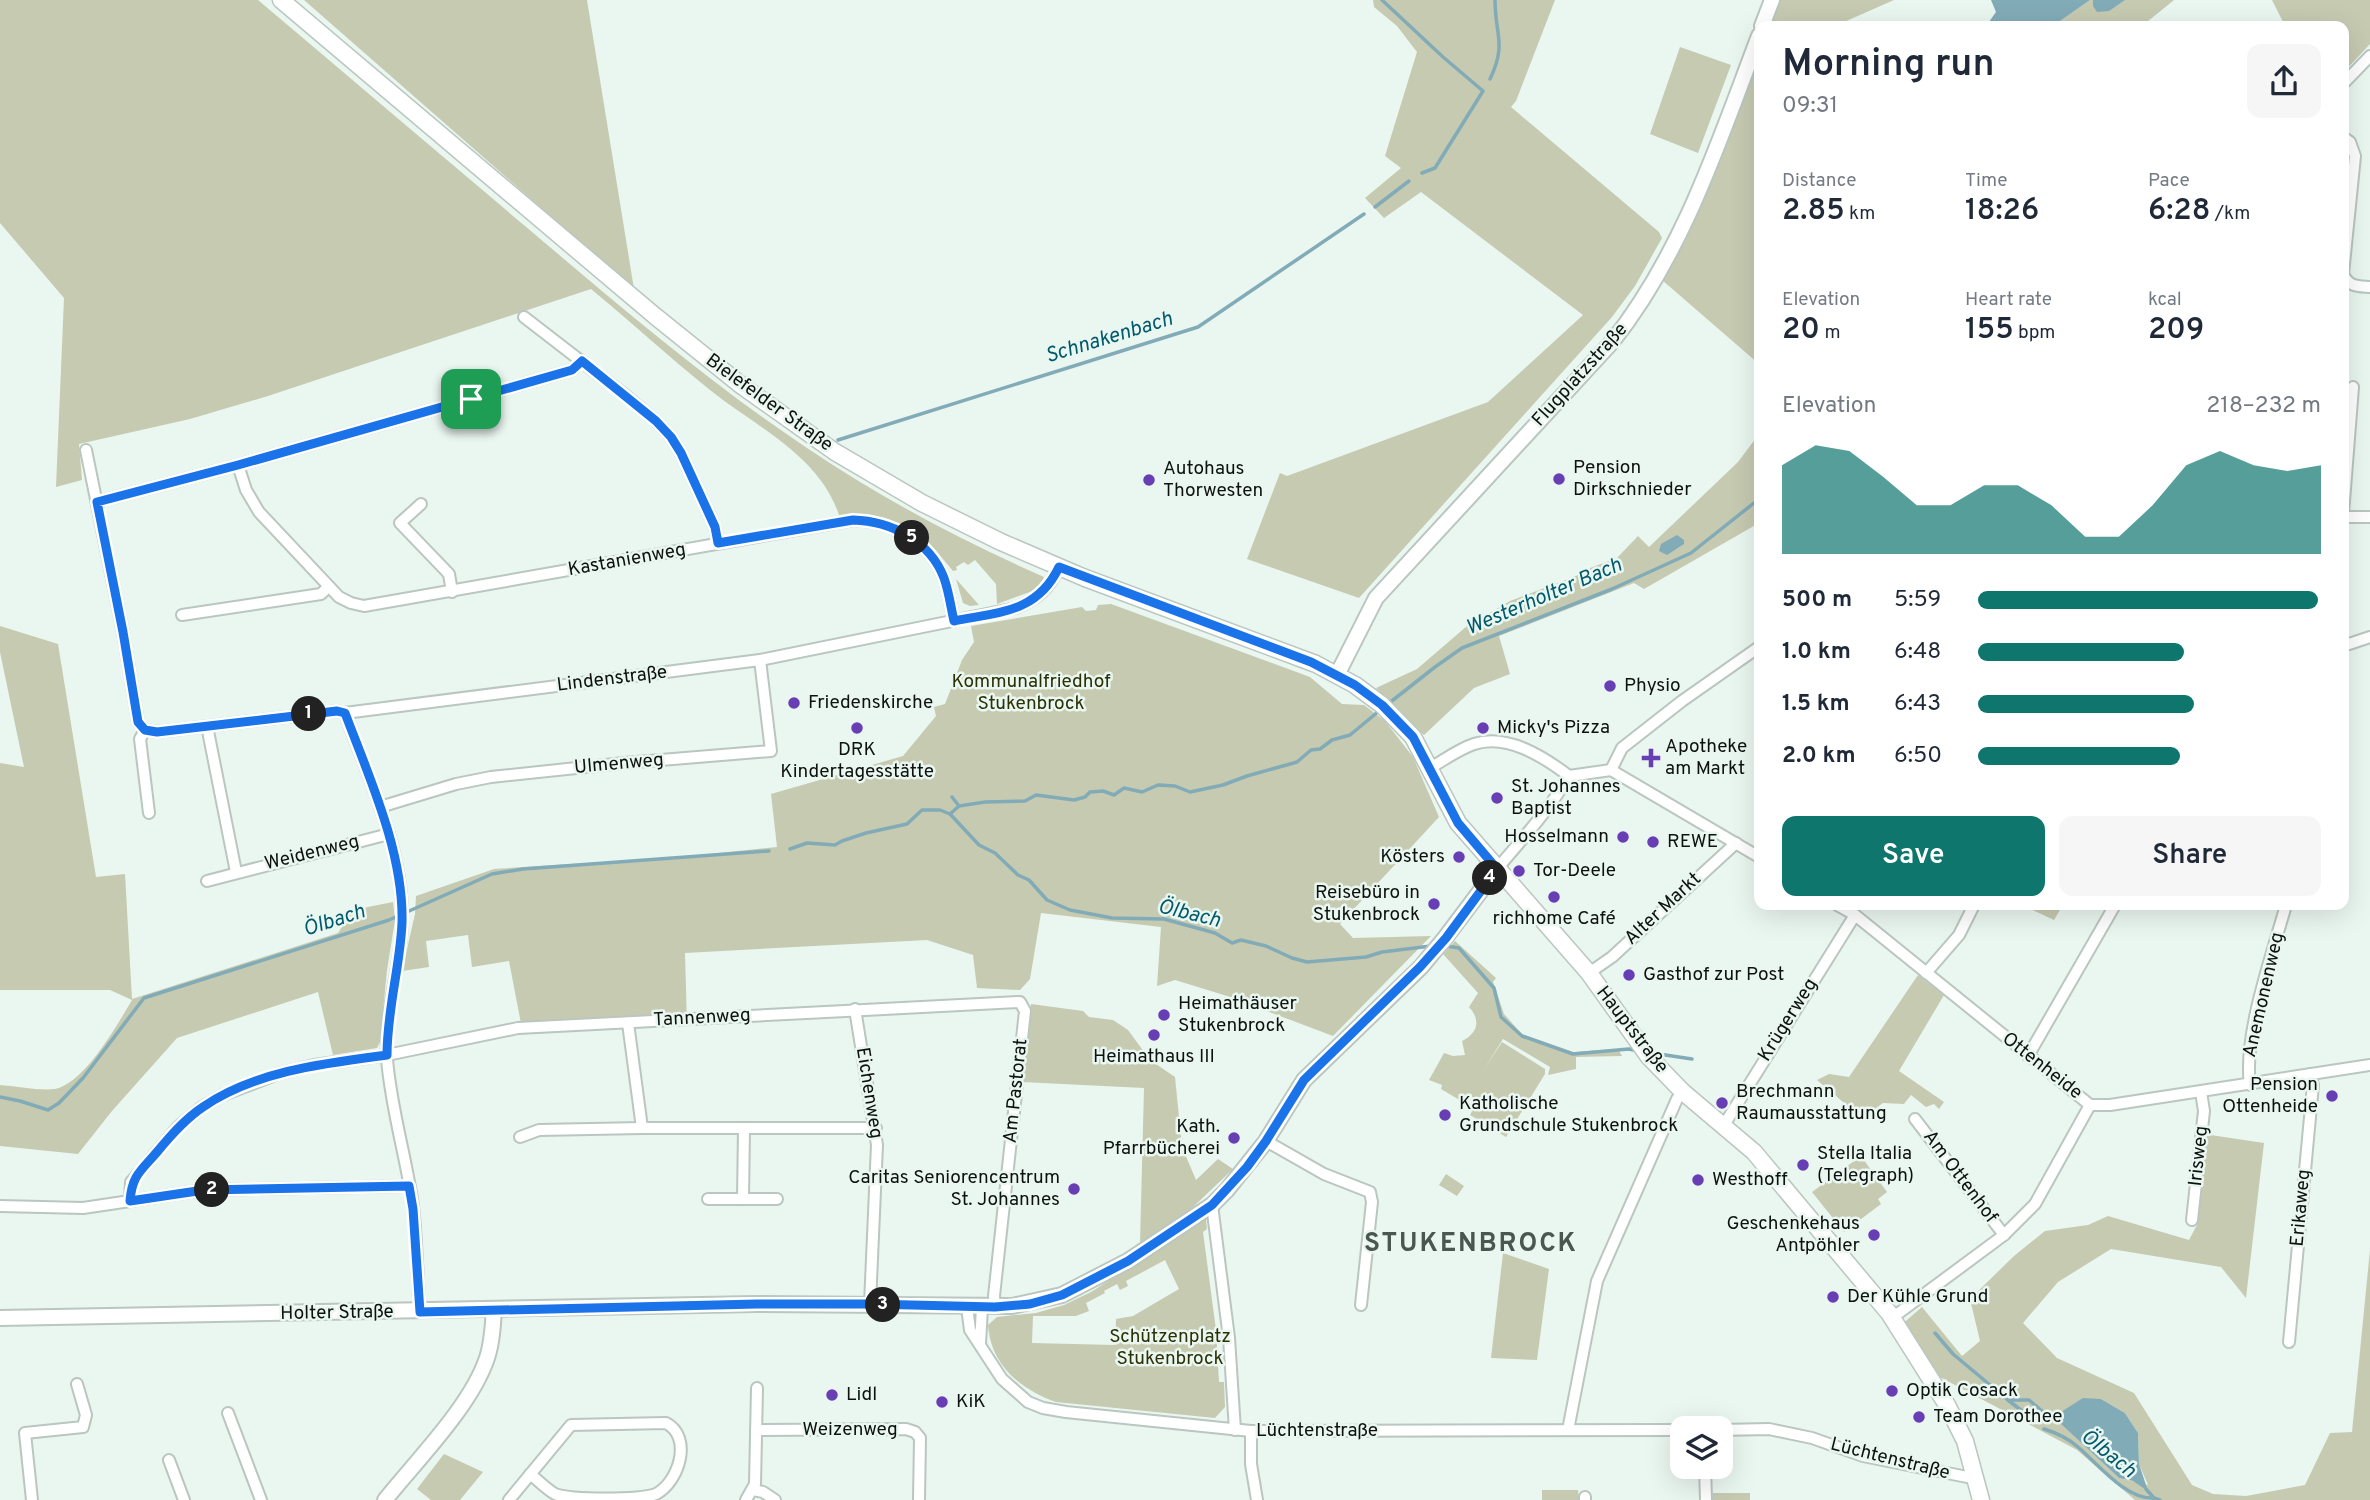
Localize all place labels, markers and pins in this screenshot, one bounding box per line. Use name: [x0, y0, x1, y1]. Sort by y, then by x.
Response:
pin: [441, 369, 501, 429]
place label: Pension Dirkschnieder: [1573, 456, 1692, 502]
place label: Autohaus Thorwesten: [1163, 457, 1263, 503]
marker: Pension Dirkschnieder: [1551, 471, 1567, 487]
marker: Autohaus Thorwesten: [1141, 472, 1157, 488]
pin: 5: [894, 520, 930, 556]
place label: Physio: [1624, 674, 1681, 698]
marker: Physio: [1602, 678, 1618, 694]
place label: Friedenskirche: [808, 691, 933, 715]
marker: Friedenskirche: [786, 695, 802, 711]
pin: 1: [292, 696, 326, 732]
place label: Micky's Pizza: [1497, 716, 1610, 740]
marker: DRK Kindertagesstätte: [849, 720, 865, 736]
marker: Micky's Pizza: [1475, 720, 1491, 736]
place label: Apotheke am Markt: [1665, 735, 1747, 781]
place label: DRK Kindertagesstätte: [780, 738, 934, 784]
marker: Apotheke am Markt: [1643, 750, 1659, 766]
place label: St. Johannes Baptist: [1511, 775, 1621, 821]
marker: St. Johannes Baptist: [1489, 790, 1505, 806]
place label: Hosselmann: [1504, 825, 1609, 849]
marker: Hosselmann: [1615, 829, 1631, 845]
place label: REWE: [1667, 830, 1718, 854]
marker: REWE: [1645, 834, 1661, 850]
place label: Kösters: [1380, 845, 1445, 869]
marker: Kösters: [1451, 849, 1467, 865]
place label: Tor-Deele: [1533, 859, 1616, 883]
pin: 4: [1472, 860, 1508, 896]
marker: Tor-Deele: [1511, 863, 1527, 879]
place label: Reisebüro in Stukenbrock: [1313, 881, 1420, 927]
marker: richhome Café: [1546, 889, 1562, 905]
marker: Reisebüro in Stukenbrock: [1426, 896, 1442, 912]
place label: richhome Café: [1492, 907, 1616, 931]
place label: Gasthof zur Post: [1643, 963, 1784, 987]
marker: Gasthof zur Post: [1621, 967, 1637, 983]
place label: Heimathäuser Stukenbrock: [1178, 992, 1298, 1038]
marker: Heimathäuser Stukenbrock: [1156, 1007, 1172, 1023]
marker: Heimathaus III: [1146, 1027, 1162, 1043]
place label: Heimathaus III: [1093, 1045, 1215, 1069]
place label: Pension Ottenheide: [2222, 1073, 2318, 1119]
place label: Brechmann Raumausstattung: [1736, 1080, 1887, 1126]
marker: Pension Ottenheide: [2324, 1088, 2340, 1104]
place label: Katholische Grundschule Stukenbrock: [1459, 1092, 1678, 1138]
marker: Brechmann Raumausstattung: [1714, 1095, 1730, 1111]
marker: Katholische Grundschule Stukenbrock: [1437, 1107, 1453, 1123]
place label: Kath. Pfarrbücherei: [1103, 1115, 1220, 1161]
marker: Kath. Pfarrbücherei: [1226, 1130, 1242, 1146]
place label: Stella Italia (Telegraph): [1817, 1142, 1914, 1188]
marker: Stella Italia (Telegraph): [1795, 1157, 1811, 1173]
place label: Caritas Seniorencentrum St. Johannes: [848, 1166, 1060, 1212]
place label: Westhoff: [1712, 1168, 1788, 1192]
pin: 2: [194, 1172, 230, 1208]
marker: Westhoff: [1690, 1172, 1706, 1188]
marker: Caritas Seniorencentrum St. Johannes: [1066, 1181, 1082, 1197]
place label: Geschenkehaus Antpöhler: [1726, 1212, 1861, 1258]
marker: Geschenkehaus Antpöhler: [1866, 1227, 1882, 1243]
place label: Der Kühle Grund: [1847, 1285, 1988, 1309]
pin: 3: [866, 1288, 900, 1322]
marker: Der Kühle Grund: [1825, 1289, 1841, 1305]
place label: Optik Cosack: [1906, 1379, 2018, 1403]
place label: Lidl: [846, 1383, 877, 1407]
marker: Optik Cosack: [1884, 1383, 1900, 1399]
marker: Lidl: [824, 1387, 840, 1403]
place label: KiK: [956, 1390, 986, 1414]
marker: KiK: [934, 1394, 950, 1410]
place label: Team Dorothee: [1933, 1405, 2062, 1429]
marker: Team Dorothee: [1911, 1409, 1927, 1425]

